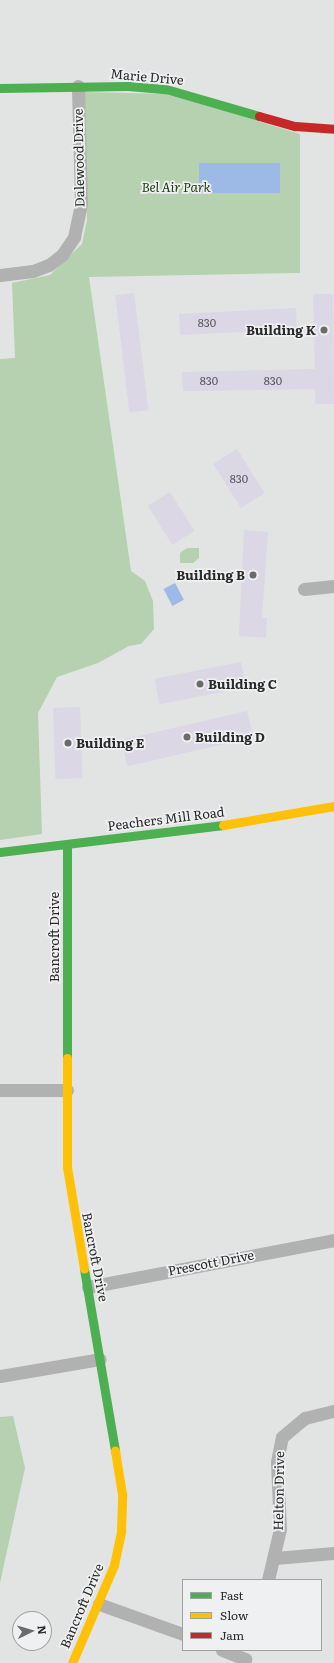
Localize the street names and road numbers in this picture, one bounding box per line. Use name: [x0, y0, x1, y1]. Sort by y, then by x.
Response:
street label: Marie Drive: [110, 66, 184, 88]
street label: Dalewood Drive: [70, 109, 88, 207]
street label: Peachers Mill Road: [107, 804, 225, 834]
street label: Bancroft Drive: [46, 892, 62, 982]
street label: Bancroft Drive: [79, 1211, 111, 1303]
street label: Prescott Drive: [167, 1247, 255, 1279]
street label: Helton Drive: [271, 1451, 287, 1531]
street label: Bancroft Drive: [57, 1561, 107, 1651]

